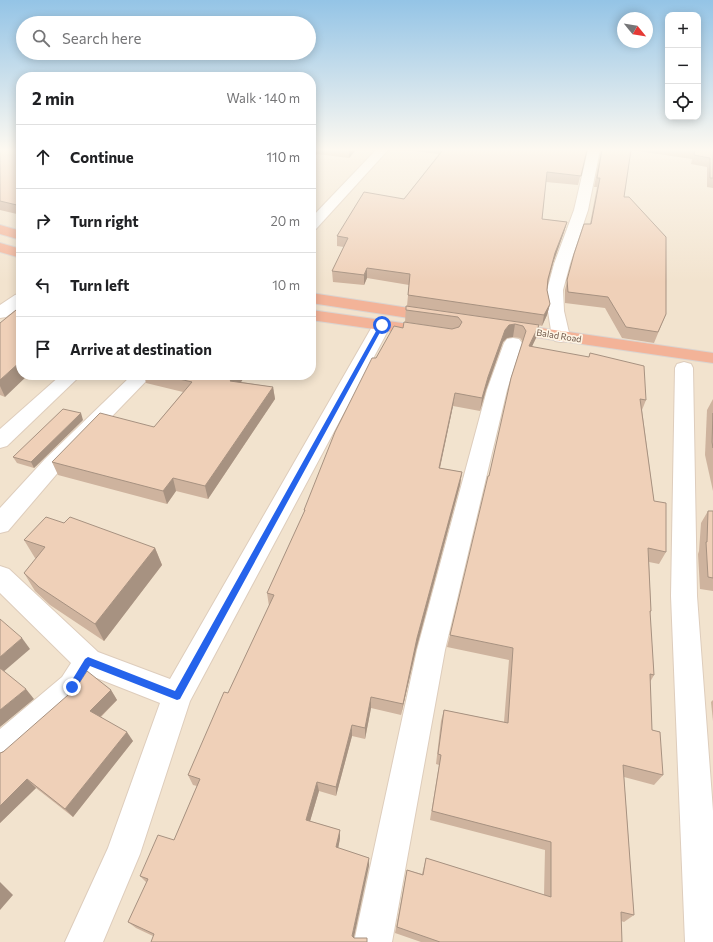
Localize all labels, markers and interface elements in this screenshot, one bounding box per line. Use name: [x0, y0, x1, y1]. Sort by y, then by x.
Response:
north arrow: [617, 12, 653, 48]
map controls: [665, 12, 701, 120]
button: +: [665, 12, 701, 48]
search box: [16, 16, 316, 60]
icon: search: [30, 27, 52, 49]
text: Search here: [62, 29, 141, 47]
button: −: [665, 48, 701, 84]
button: locate: [665, 84, 701, 120]
text: 2 min: [32, 88, 74, 109]
text: Walk · 140 m: [227, 90, 300, 106]
icon: ahead: [32, 146, 54, 168]
text: Continue: [70, 148, 134, 166]
text: 110 m: [267, 149, 300, 165]
icon: right: [32, 210, 54, 232]
text: Turn right: [70, 212, 139, 230]
text: 20 m: [271, 213, 300, 229]
icon: left: [32, 274, 54, 296]
text: Turn left: [70, 276, 129, 294]
text: 10 m: [272, 277, 300, 293]
route start: [373, 316, 391, 334]
street label: Balad Road: [536, 327, 582, 344]
icon: arrive: [32, 338, 54, 360]
text: Arrive at destination: [70, 340, 212, 358]
route end: [63, 678, 81, 696]

